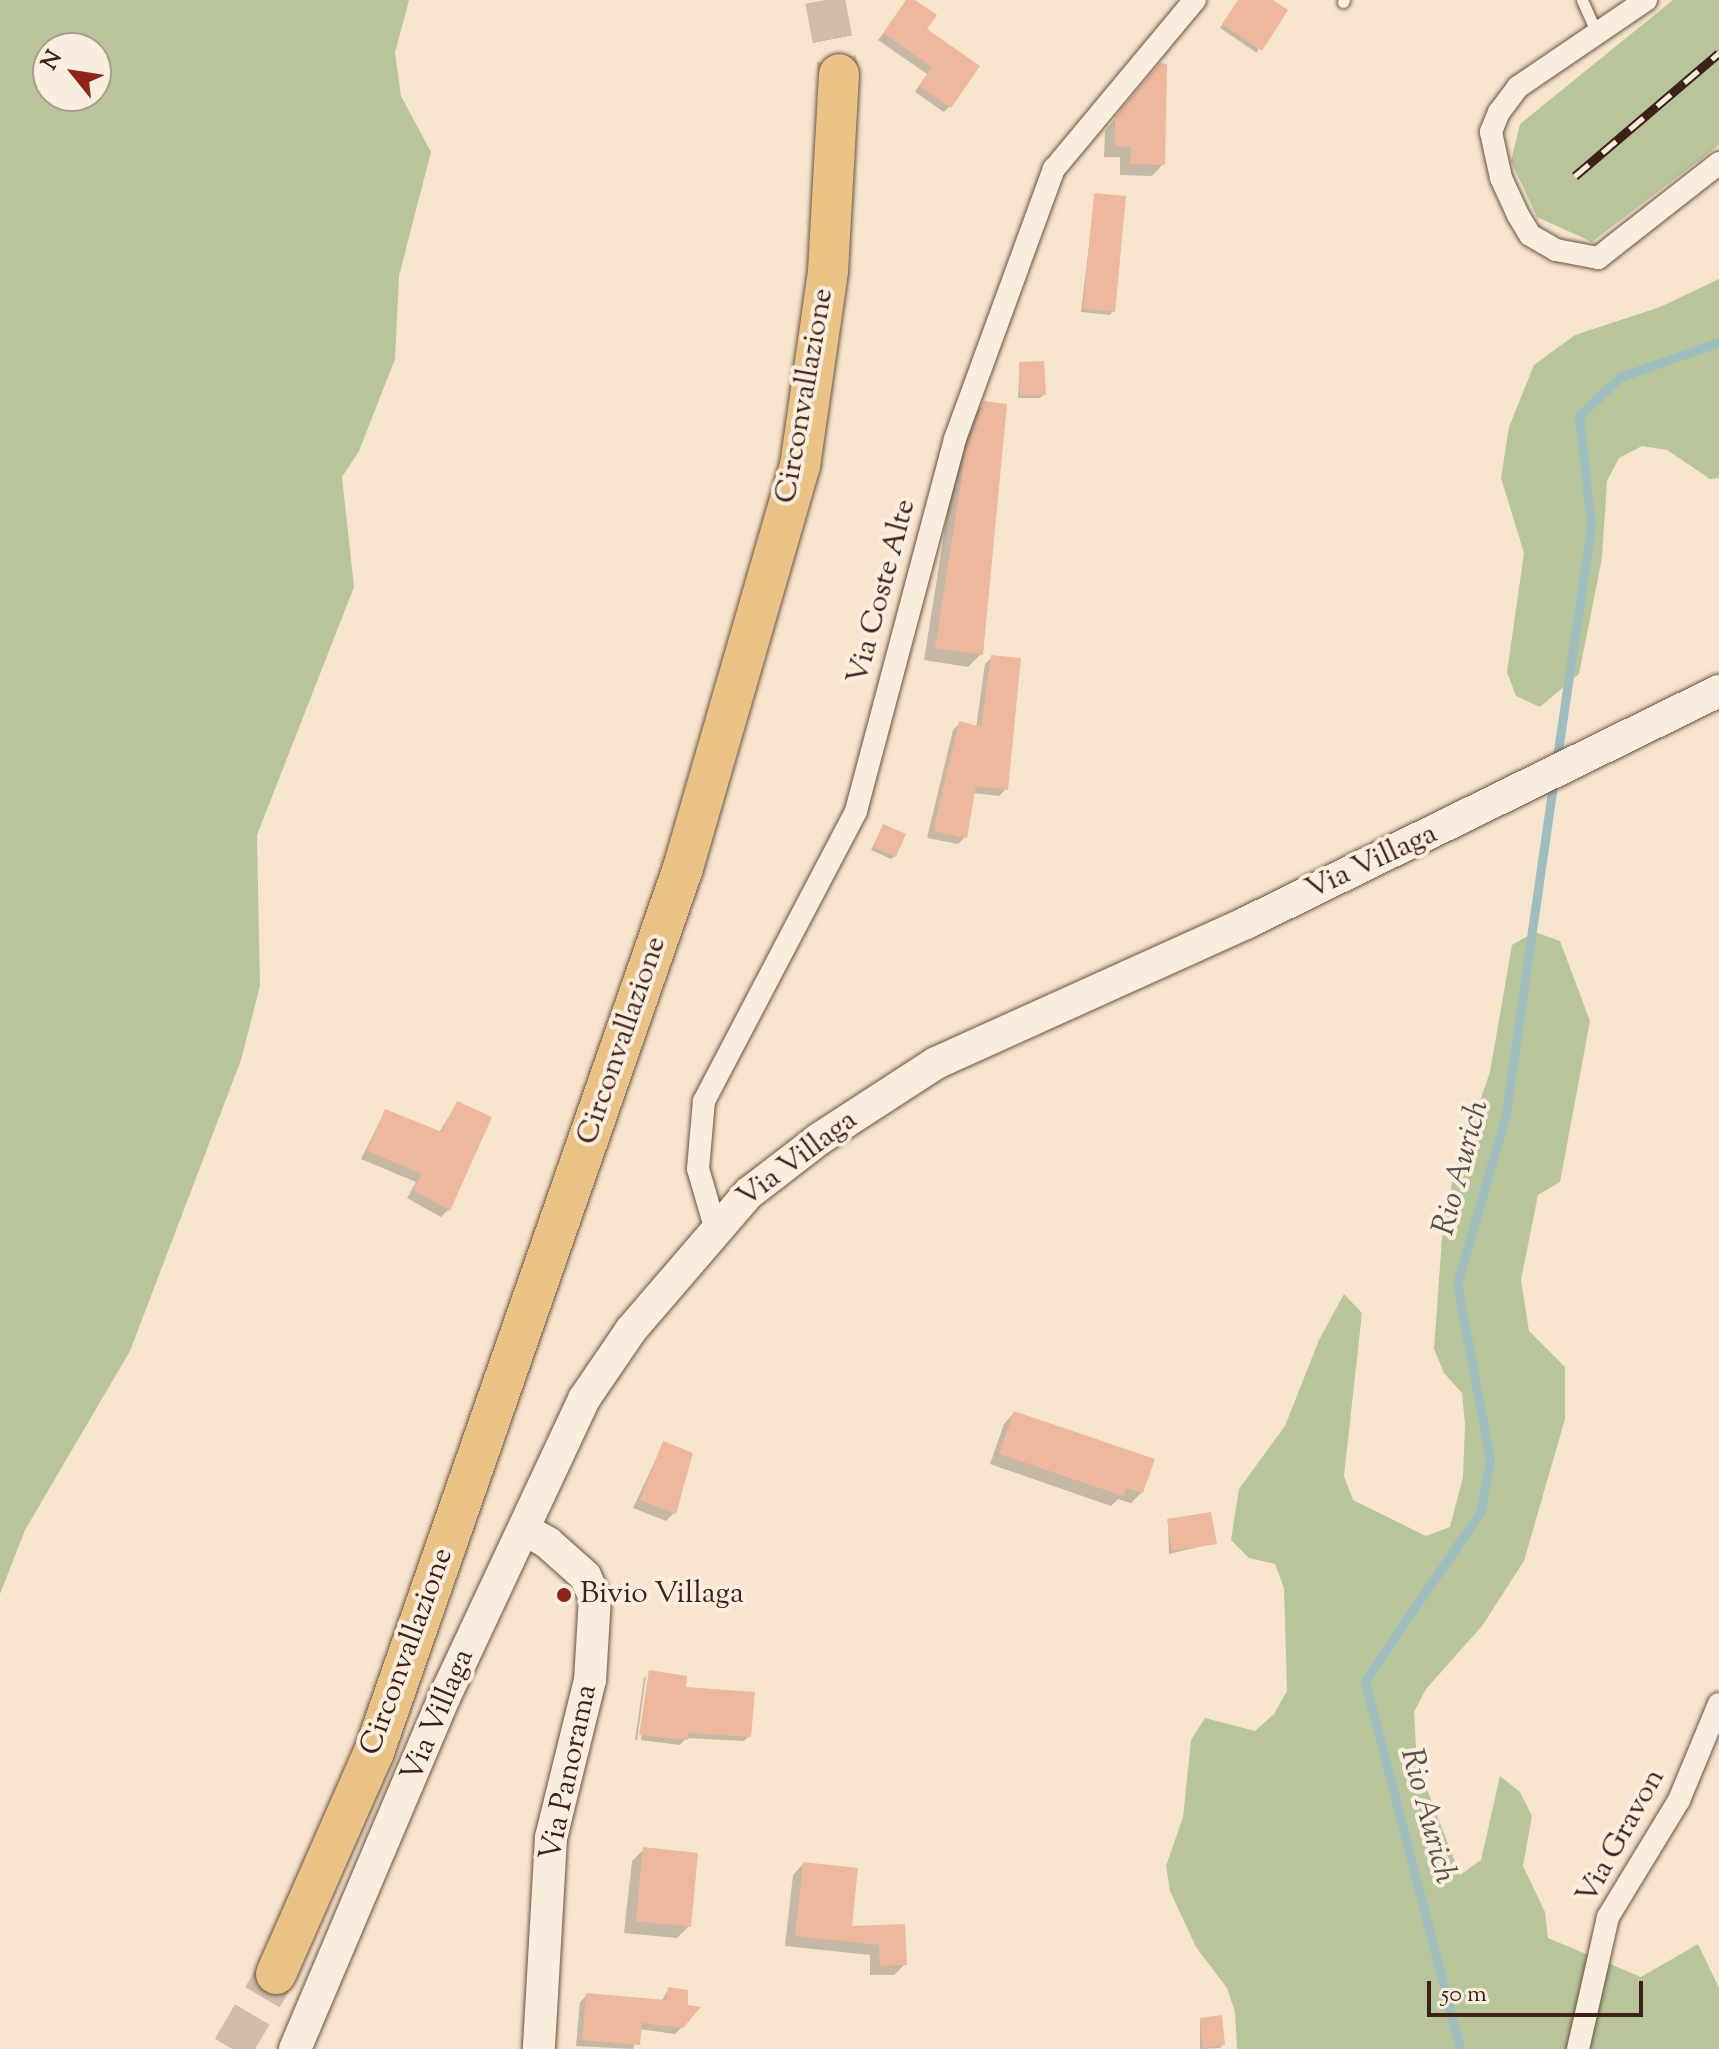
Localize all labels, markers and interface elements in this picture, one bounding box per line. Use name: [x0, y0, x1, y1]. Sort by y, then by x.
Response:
north arrow: [32, 32, 112, 112]
text: N: [35, 45, 71, 77]
street label: Circonvallazione: [769, 286, 843, 506]
street label: Via Coste Alte: [841, 496, 925, 688]
street label: Via Villaga: [1301, 817, 1443, 909]
street label: Circonvallazione: [571, 932, 675, 1150]
water label: Rio Aurich: [1426, 1096, 1498, 1240]
street label: Via Villaga: [731, 1103, 865, 1217]
street label: Circonvallazione: [354, 1543, 462, 1761]
place label: Bivio Villaga: [580, 1577, 744, 1613]
marker: Bivio Villaga: [555, 1586, 573, 1604]
street label: Via Villaga: [395, 1644, 483, 1788]
street label: Via Panorama: [534, 1682, 606, 1864]
water label: Rio Aurich: [1391, 1744, 1463, 1888]
street label: Via Gravon: [1570, 1763, 1674, 1911]
scale bar: [1431, 1965, 1647, 2015]
text: 50 m: [1441, 1978, 1487, 2012]

